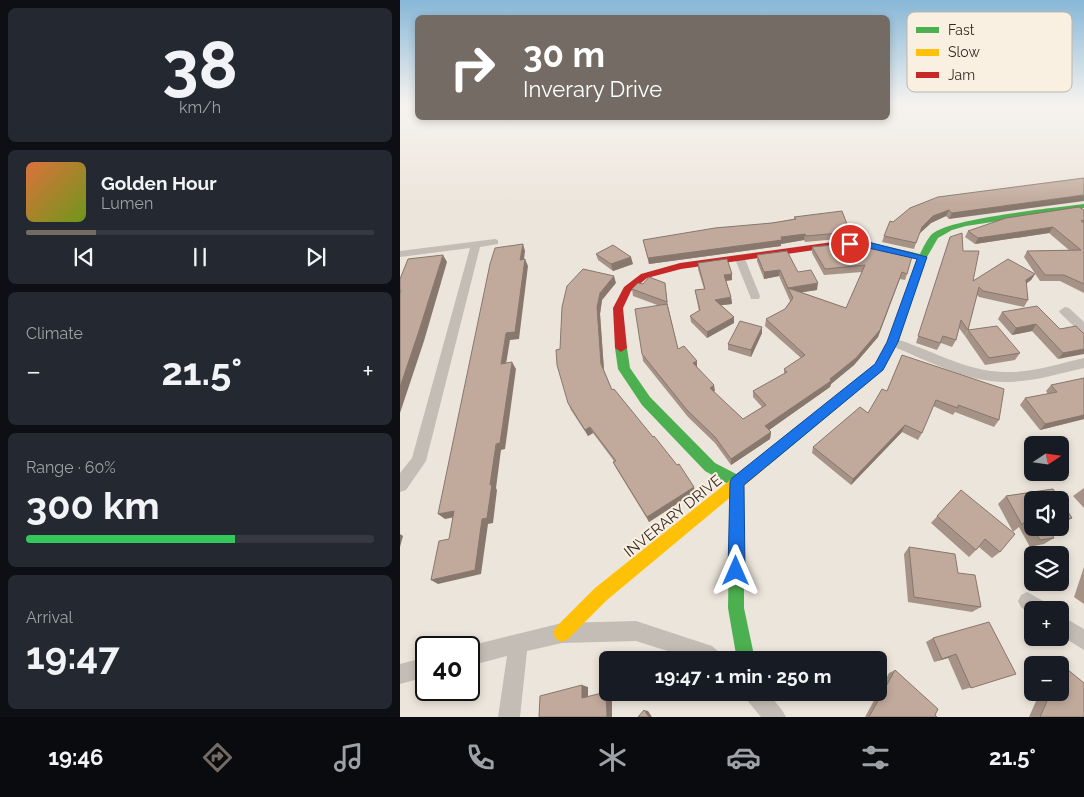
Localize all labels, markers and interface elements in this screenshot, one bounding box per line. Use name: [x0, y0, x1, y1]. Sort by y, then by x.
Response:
legend: [907, 12, 1072, 92]
text: Fast: [948, 22, 975, 38]
text: 38: [162, 27, 238, 103]
text: 30 m: [523, 34, 605, 75]
icon: right: [440, 35, 505, 100]
text: Slow: [948, 44, 980, 60]
text: Jam: [948, 67, 975, 83]
text: Inverary Drive: [523, 76, 662, 102]
text: km/h: [179, 98, 221, 117]
text: Golden Hour: [101, 172, 217, 194]
text: Lumen: [101, 194, 153, 213]
pin: [829, 223, 871, 265]
icon: arrive: [836, 230, 864, 258]
icon: previous: [70, 243, 98, 271]
icon: pause: [186, 243, 214, 271]
icon: next: [302, 243, 330, 271]
text: Climate: [26, 324, 83, 343]
text: 21.5°: [161, 349, 242, 394]
text: −: [26, 355, 41, 388]
text: +: [362, 355, 374, 388]
north arrow: [1024, 436, 1069, 481]
map controls: [1024, 436, 1069, 701]
text: Range · 60%: [26, 458, 116, 477]
street label: INVERARY DRIVE: [621, 471, 725, 561]
text: 300 km: [26, 483, 160, 528]
button: sound: [1024, 491, 1069, 536]
position arrow: [709, 544, 761, 596]
button: layers: [1024, 546, 1069, 591]
button: +: [1024, 601, 1069, 646]
text: Arrival: [26, 608, 73, 627]
text: 19:47: [26, 633, 120, 678]
speed limit sign: 40: [415, 636, 480, 701]
button: −: [1024, 656, 1069, 701]
text: 19:47 · 1 min · 250 m: [655, 665, 831, 687]
icon: directions: [200, 740, 235, 775]
icon: music: [331, 740, 366, 775]
icon: phone: [463, 740, 498, 775]
icon: climate: [595, 740, 630, 775]
icon: car: [726, 740, 761, 775]
icon: filters: [858, 740, 893, 775]
text: 19:46: [48, 744, 103, 770]
text: 21.5°: [989, 744, 1036, 770]

